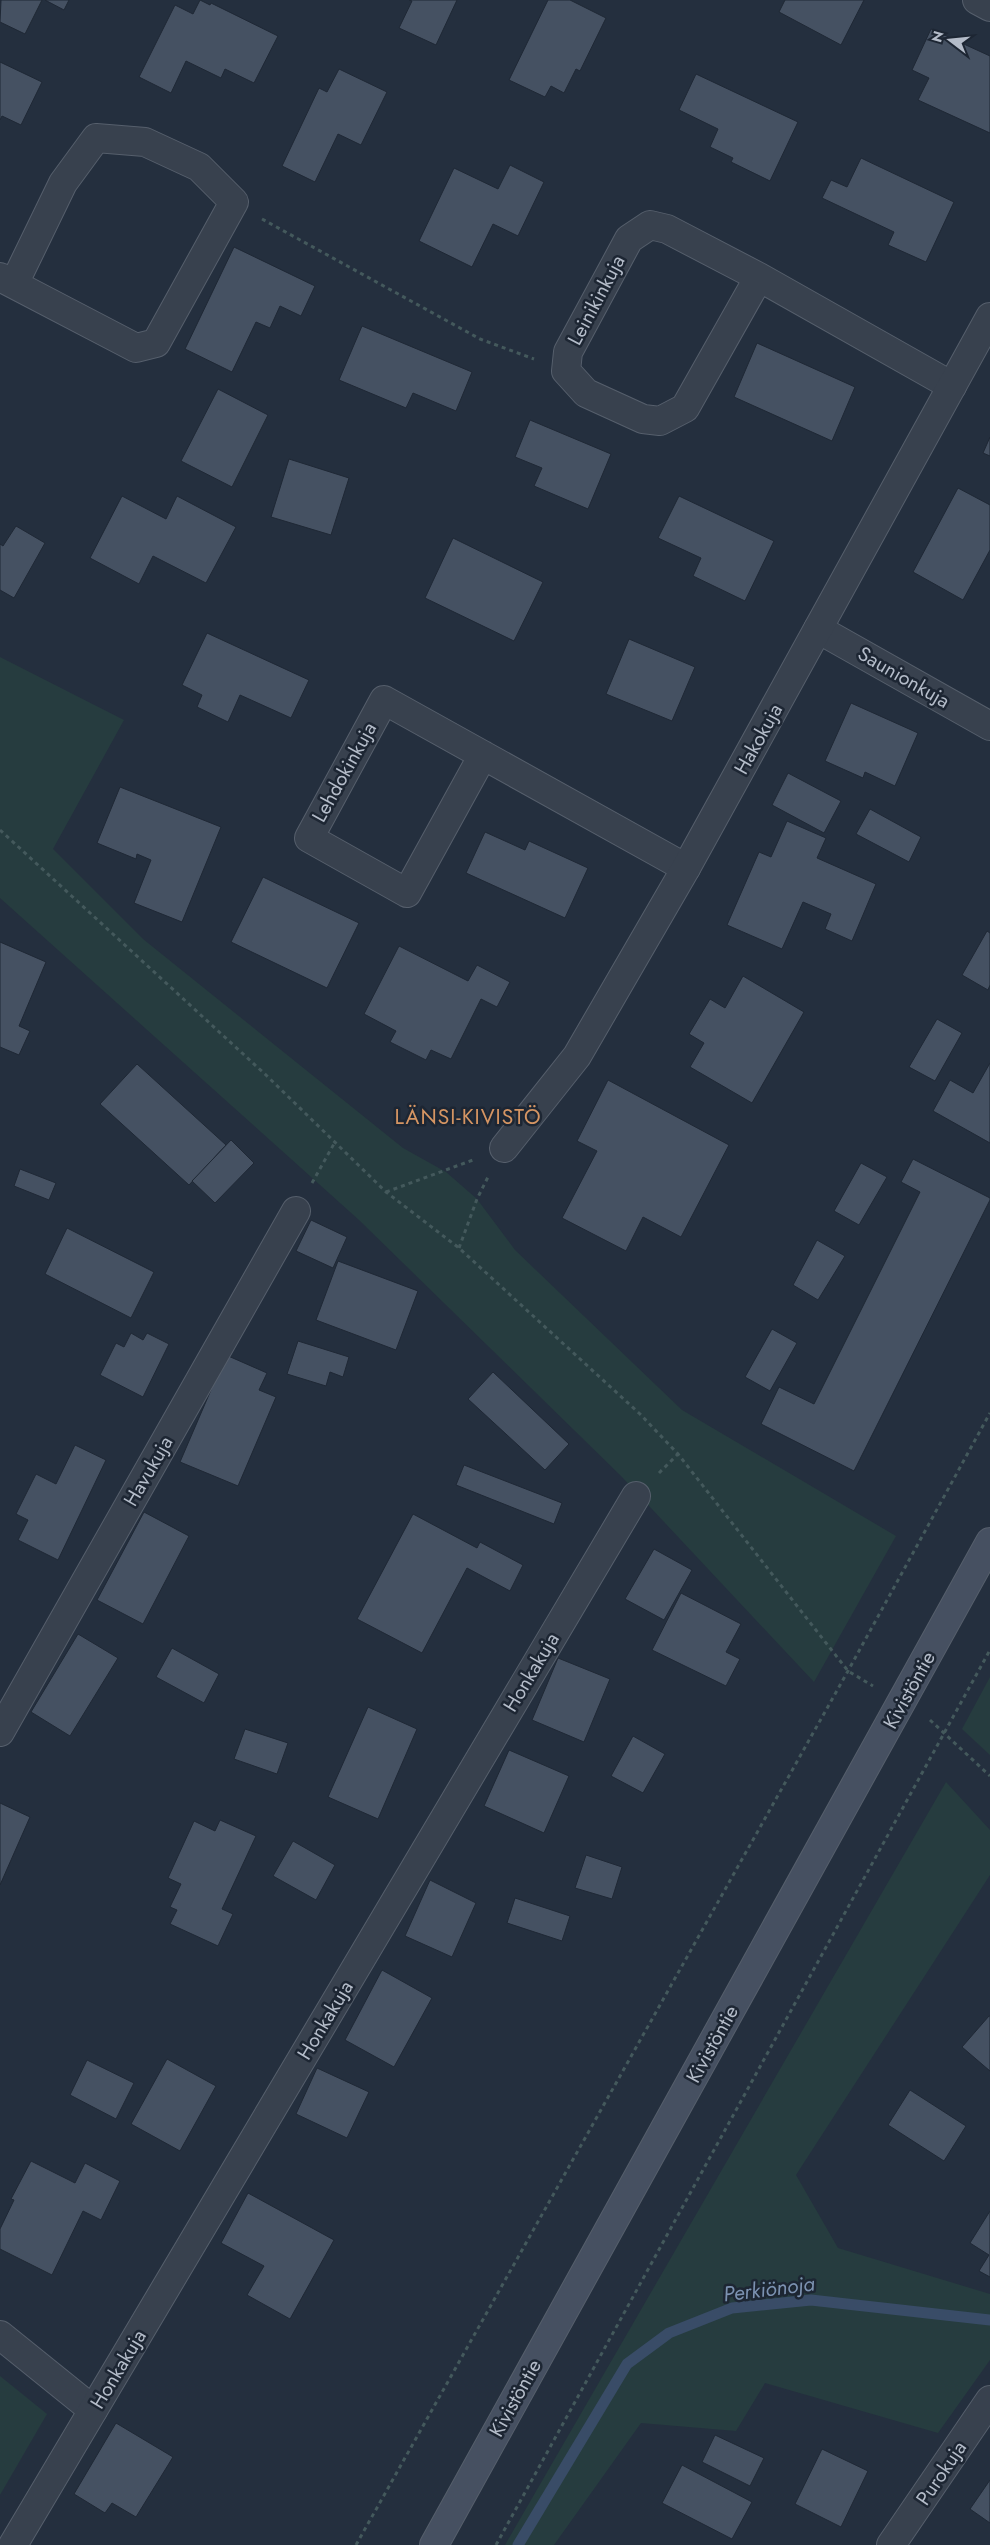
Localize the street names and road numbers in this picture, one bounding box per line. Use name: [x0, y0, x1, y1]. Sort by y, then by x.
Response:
street label: Leinikinkuja: [561, 250, 632, 350]
street label: Saunionkuja: [852, 639, 955, 715]
street label: Hakokuja: [727, 699, 790, 780]
street label: Lehdokinkuja: [305, 717, 384, 828]
street label: Havukuja: [117, 1431, 180, 1512]
street label: Honkakuja: [496, 1627, 566, 1717]
street label: Kivistöntie: [876, 1646, 943, 1734]
street label: Honkakuja: [290, 1975, 360, 2065]
street label: Kivistöntie: [679, 2000, 746, 2088]
street label: Honkakuja: [83, 2324, 153, 2414]
street label: Kivistöntie: [482, 2354, 549, 2442]
street label: Purokuja: [909, 2435, 974, 2511]

